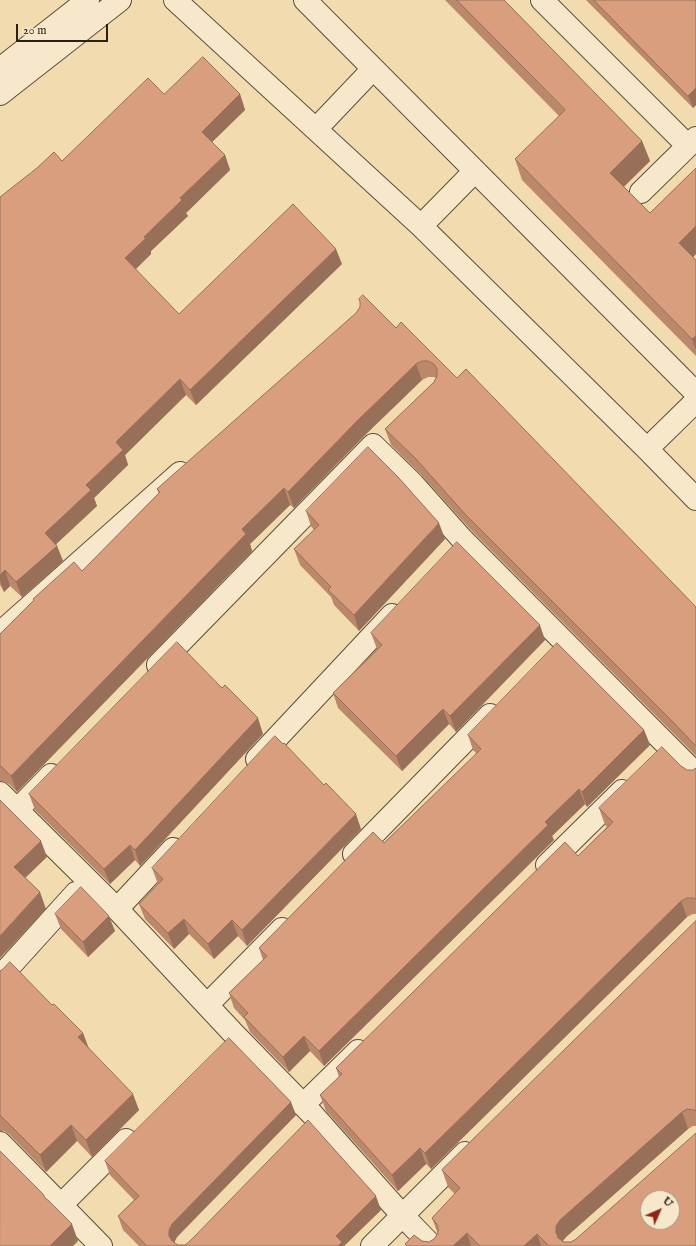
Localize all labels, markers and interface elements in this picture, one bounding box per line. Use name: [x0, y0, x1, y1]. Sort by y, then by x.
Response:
scale bar: [18, 16, 110, 42]
text: 20 m: [23, 23, 46, 38]
north arrow: [640, 1190, 680, 1230]
text: U: [660, 1194, 676, 1210]

